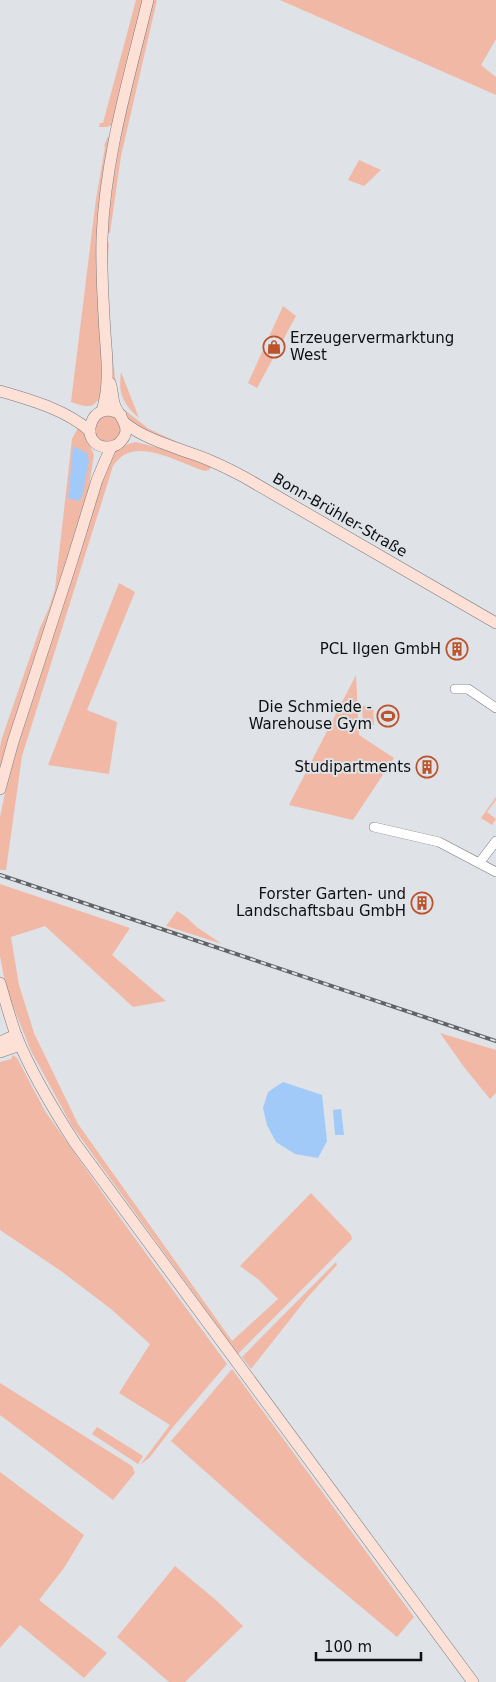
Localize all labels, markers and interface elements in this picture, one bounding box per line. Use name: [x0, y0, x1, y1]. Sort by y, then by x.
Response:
place label: Erzeugervermarktung West: [290, 329, 454, 364]
shop icon: Erzeugervermarktung West: [262, 335, 286, 359]
street label: Bonn-Brühler-Straße: [270, 469, 410, 561]
building icon: PCL Ilgen GmbH: [445, 637, 469, 661]
place label: PCL Ilgen GmbH: [320, 640, 441, 658]
place label: Die Schmiede - Warehouse Gym: [249, 698, 372, 733]
sports icon: Die Schmiede - Warehouse Gym: [376, 704, 400, 728]
building icon: Studipartments: [415, 755, 439, 779]
place label: Studipartments: [295, 758, 411, 776]
place label: Forster Garten- und Landschaftsbau GmbH: [236, 885, 406, 920]
building icon: Forster Garten- und Landschaftsbau GmbH: [410, 891, 434, 915]
scale bar: [316, 1630, 421, 1662]
text: 100 m: [324, 1638, 372, 1656]

